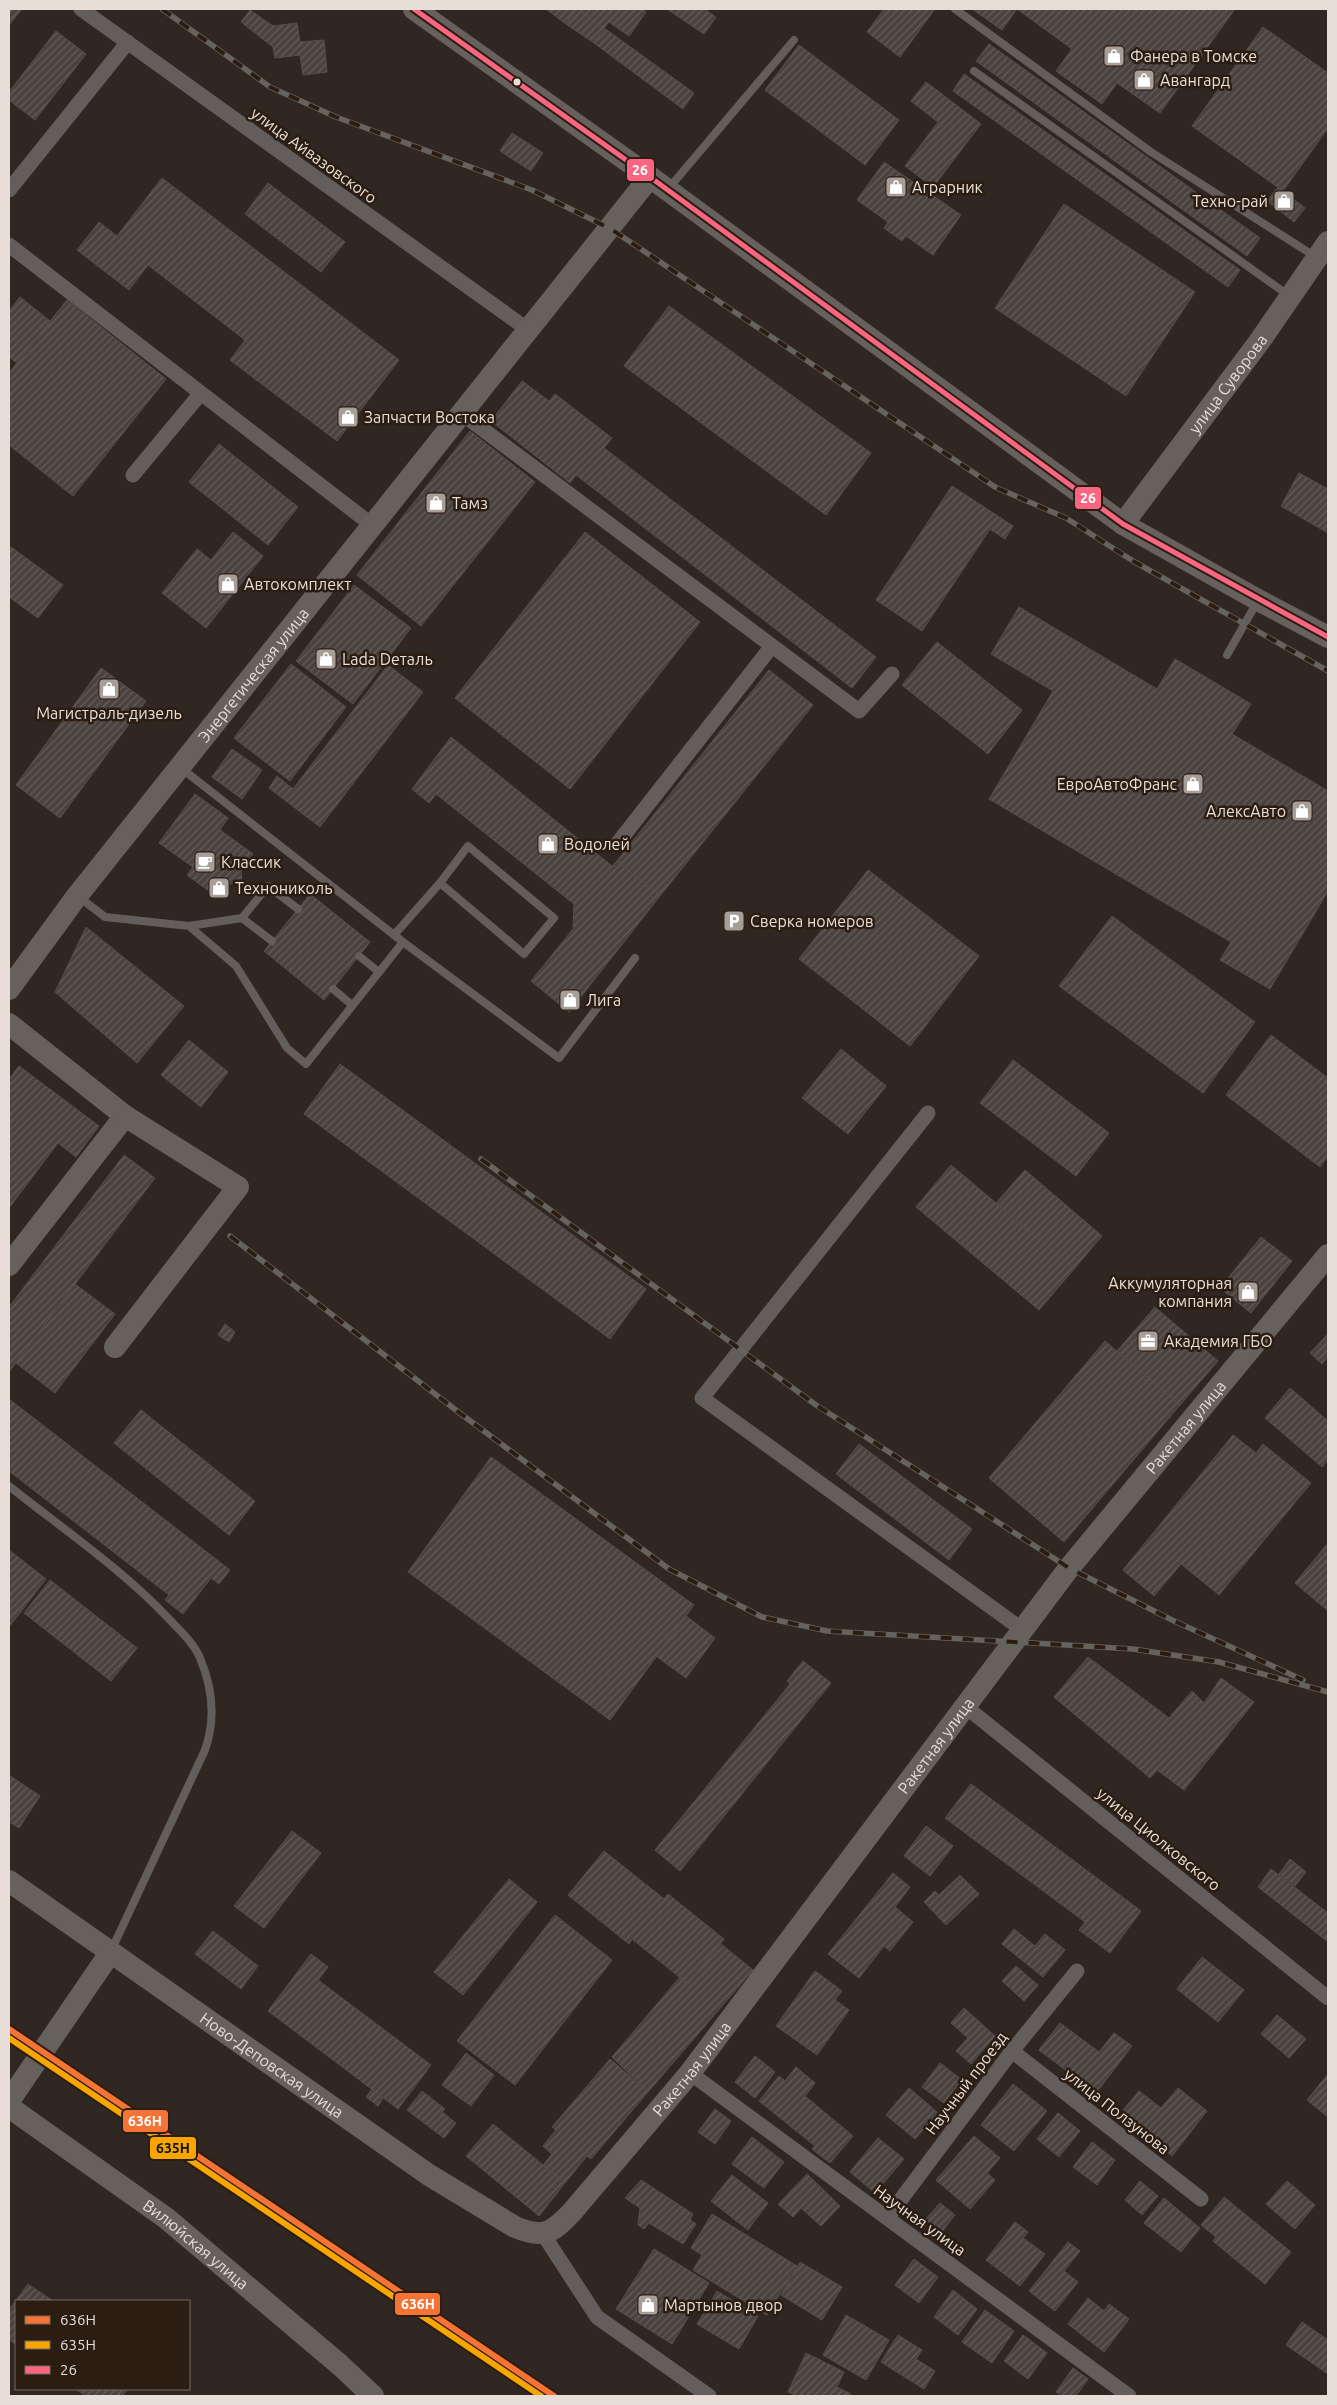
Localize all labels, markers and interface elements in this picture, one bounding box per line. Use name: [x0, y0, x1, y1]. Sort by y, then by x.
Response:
shop icon: Фанера в Томске: [1102, 44, 1126, 68]
place label: Фанера в Томске: [1130, 47, 1257, 65]
shop icon: Авангард: [1132, 68, 1156, 92]
place label: Авангард: [1160, 71, 1230, 89]
unlabelled marker: [512, 77, 522, 87]
street label: улица Айвазовского: [248, 103, 380, 207]
line badge: 26: [626, 158, 655, 182]
text: 26: [632, 162, 648, 178]
shop icon: Аграрник: [884, 175, 908, 199]
place label: Аграрник: [912, 178, 983, 196]
shop icon: Техно-рай: [1272, 189, 1296, 213]
place label: Техно-рай: [1192, 192, 1268, 210]
street label: улица Суворова: [1185, 331, 1271, 437]
shop icon: Запчасти Востока: [336, 405, 360, 429]
place label: Запчасти Востока: [364, 408, 495, 426]
line badge: 26: [1074, 486, 1102, 510]
text: 26: [1080, 490, 1096, 506]
shop icon: Тамз: [424, 491, 448, 515]
place label: Тамз: [452, 494, 488, 512]
shop icon: Автокомплект: [216, 572, 240, 596]
place label: Автокомплект: [244, 575, 351, 593]
street label: Энергетическая улица: [194, 604, 312, 746]
shop icon: Lada Dеталь: [314, 647, 338, 671]
place label: Lada Dеталь: [342, 650, 433, 668]
shop icon: Магистраль-дизель: [97, 677, 121, 701]
place label: Магистраль-дизель: [36, 704, 182, 722]
shop icon: ЕвроАвтоФранс: [1181, 772, 1205, 796]
place label: ЕвроАвтоФранс: [1057, 775, 1178, 793]
shop icon: АлексАвто: [1290, 799, 1314, 823]
place label: АлексАвто: [1206, 802, 1286, 820]
shop icon: Водолей: [536, 832, 560, 856]
place label: Водолей: [564, 835, 630, 853]
cafe icon: Классик: [193, 850, 217, 874]
place label: Классик: [221, 853, 281, 871]
shop icon: Технониколь: [207, 876, 231, 900]
place label: Технониколь: [235, 879, 333, 897]
parking icon: Сверка номеров: [722, 909, 746, 933]
place label: Сверка номеров: [750, 912, 874, 930]
shop icon: Лига: [558, 988, 582, 1012]
place label: Лига: [586, 991, 621, 1009]
place label: Аккумуляторная компания: [1108, 1274, 1232, 1310]
shop icon: Аккумуляторная компания: [1236, 1280, 1260, 1304]
office icon: Академия ГБО: [1136, 1329, 1160, 1353]
place label: Академия ГБО: [1164, 1332, 1273, 1350]
street label: Ракетная улица: [1142, 1377, 1229, 1477]
street label: Ракетная улица: [894, 1694, 978, 1797]
street label: улица Циолковского: [1094, 1784, 1224, 1894]
street label: Ново-Деповская улица: [197, 2009, 347, 2121]
street label: Ракетная улица: [649, 2018, 734, 2119]
street label: Научный проезд: [922, 2028, 1010, 2138]
street label: улица Ползунова: [1061, 2064, 1173, 2158]
line badge: 636Н: [122, 2109, 169, 2133]
text: 636Н: [128, 2113, 162, 2129]
line badge: 635Н: [149, 2136, 197, 2160]
text: 635Н: [156, 2140, 190, 2156]
street label: Научная улица: [871, 2181, 969, 2259]
street label: Вилюйская улица: [140, 2196, 252, 2293]
line badge: 636Н: [394, 2292, 441, 2316]
shop icon: Мартынов двор: [636, 2293, 660, 2317]
text: 636Н: [401, 2296, 435, 2312]
place label: Мартынов двор: [664, 2296, 783, 2314]
legend: [15, 2300, 190, 2390]
text: 636Н: [60, 2311, 96, 2328]
text: 635Н: [60, 2336, 96, 2353]
text: 26: [60, 2361, 77, 2378]

